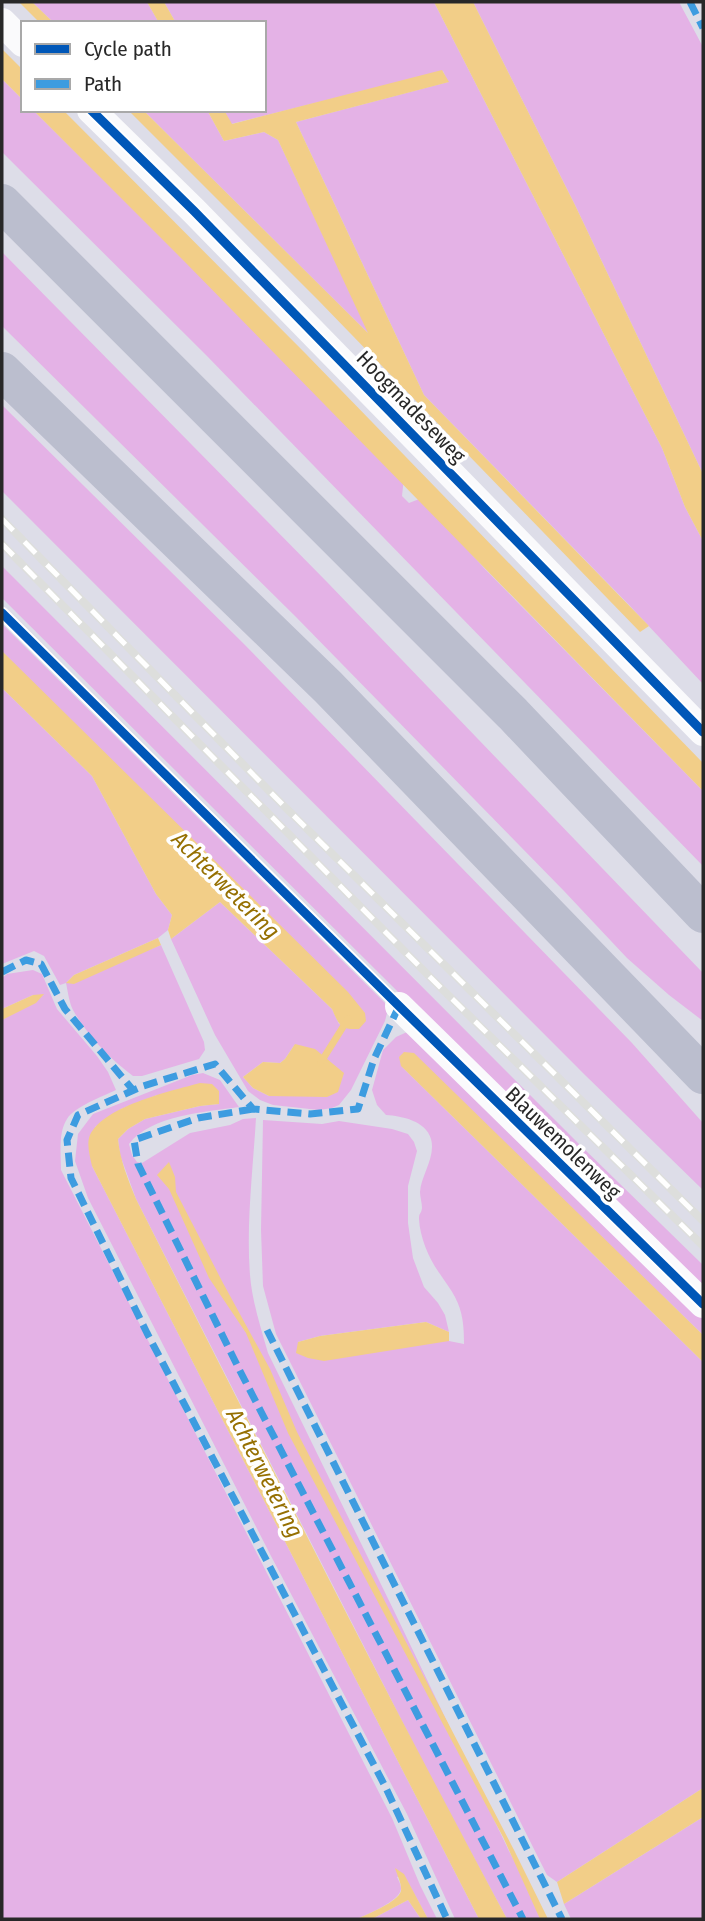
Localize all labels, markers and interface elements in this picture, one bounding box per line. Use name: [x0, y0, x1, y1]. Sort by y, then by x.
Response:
legend: [21, 21, 266, 112]
text: Cycle path: [84, 36, 172, 62]
text: Path: [84, 71, 122, 97]
street label: Hoogmadeseweg: [351, 345, 471, 469]
water label: Achterwetering: [165, 824, 286, 945]
street label: Blauwemolenweg: [500, 1081, 626, 1205]
water label: Achterwetering: [220, 1403, 310, 1542]

